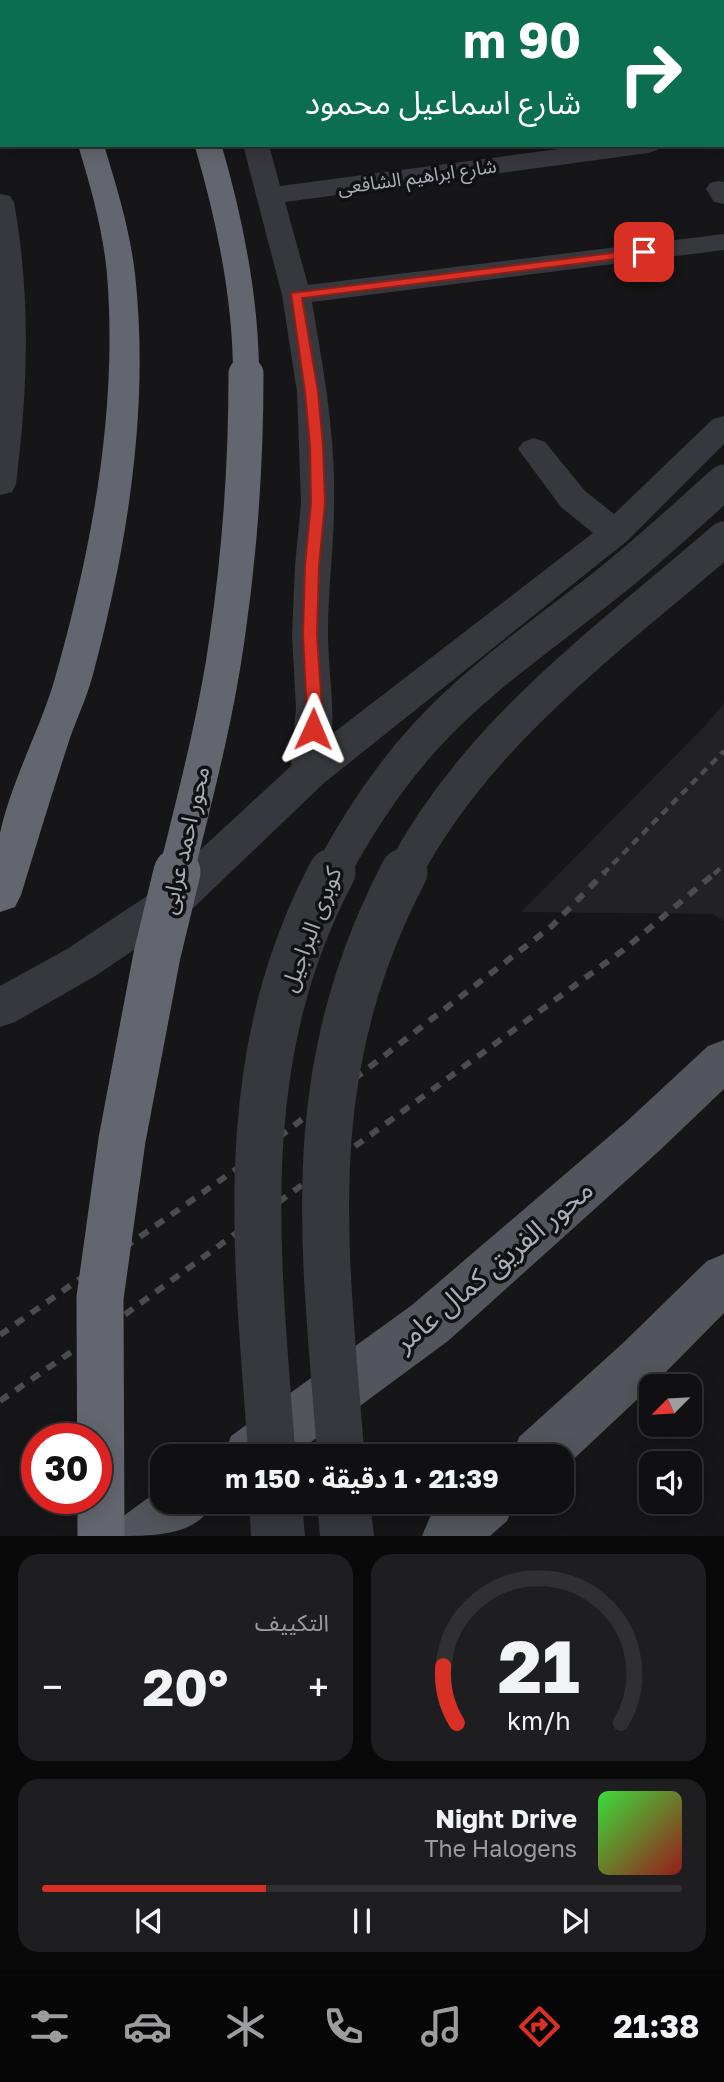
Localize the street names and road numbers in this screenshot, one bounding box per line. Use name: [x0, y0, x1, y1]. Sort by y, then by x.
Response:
street label: شارع ابراهيم الشافعى: [336, 153, 498, 202]
street label: محور احمد عرابى: [153, 763, 216, 917]
street label: كوبرى البراجيل: [273, 862, 348, 996]
street label: محور الفريق كمال عامر: [386, 1172, 600, 1360]

